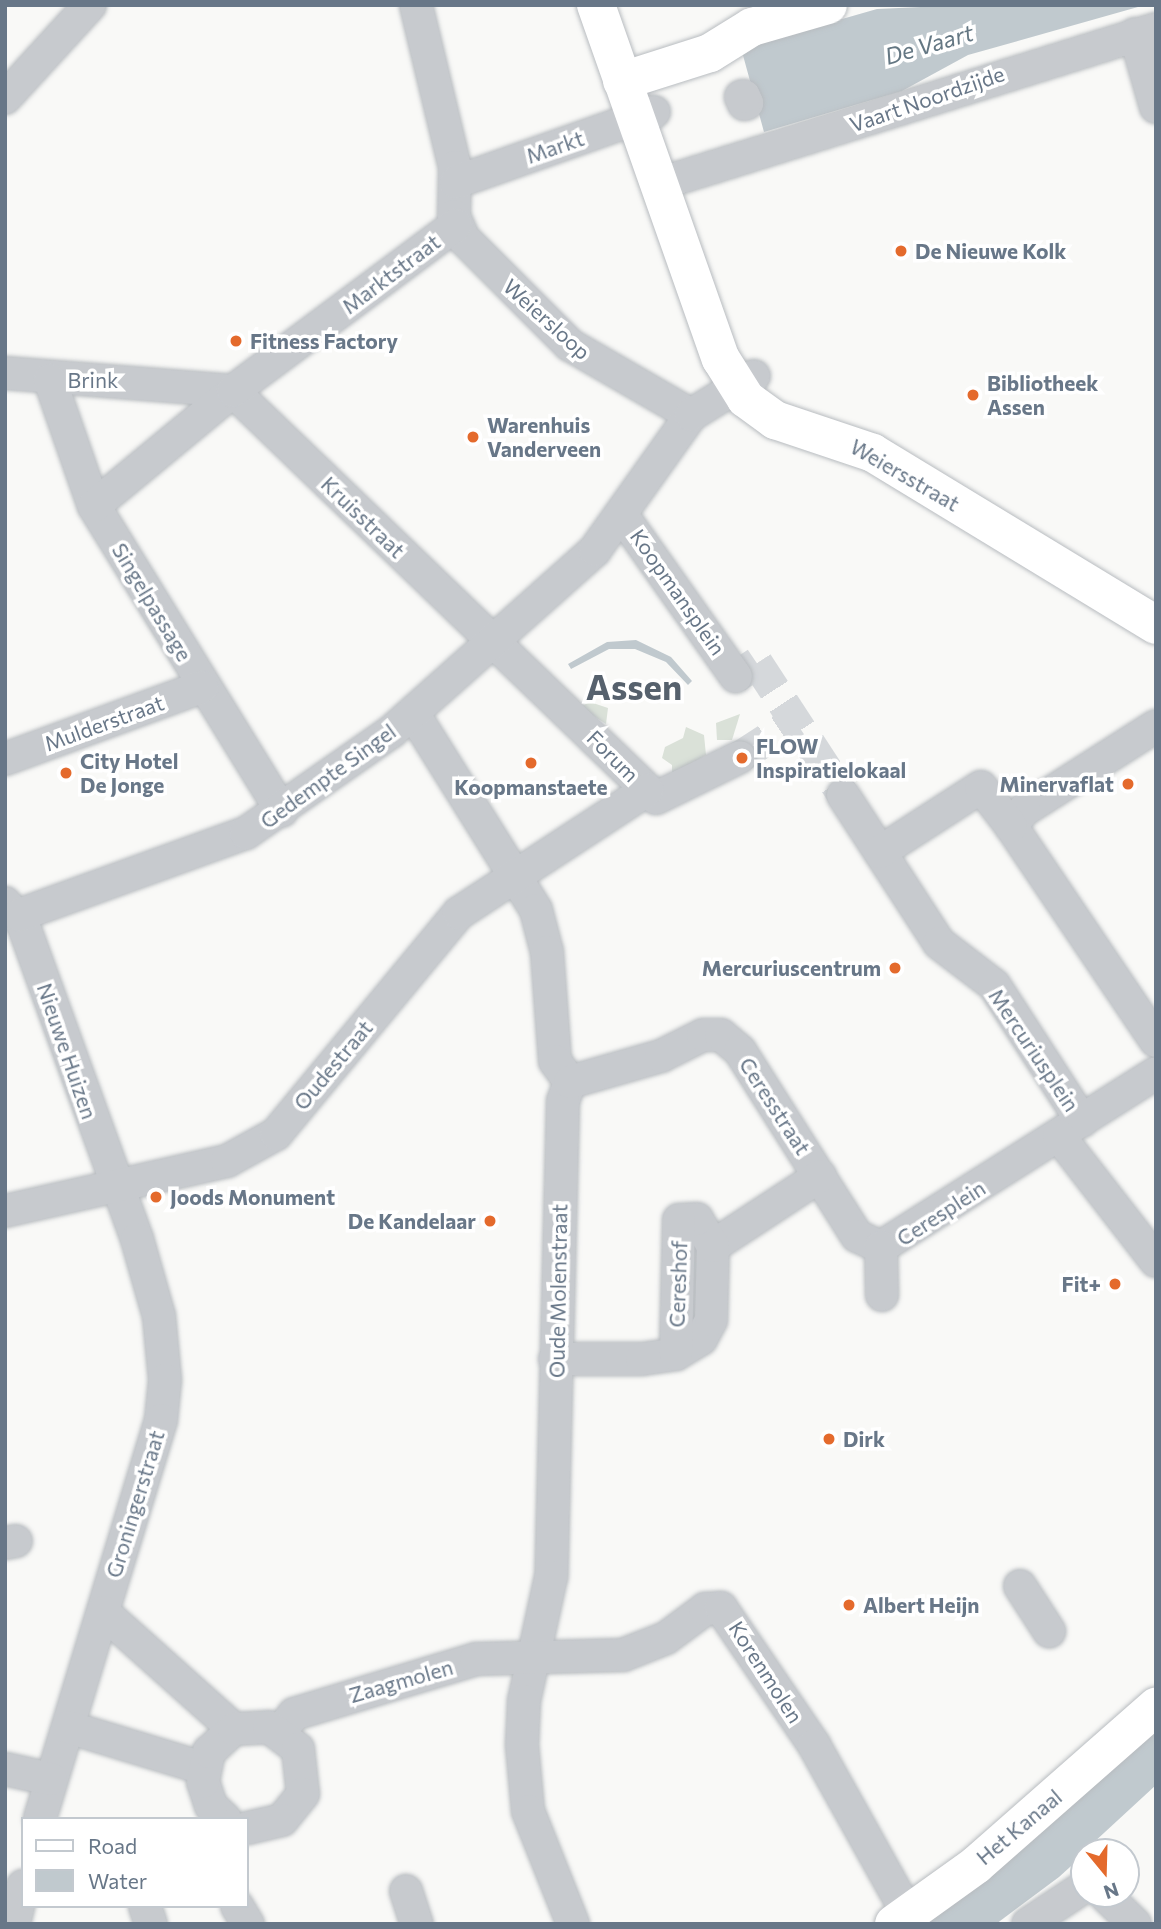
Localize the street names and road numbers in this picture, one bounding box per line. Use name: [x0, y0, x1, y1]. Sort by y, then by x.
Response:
street label: Vaart Noordzijde: [846, 61, 1008, 137]
street label: Markt: [523, 125, 587, 169]
street label: Marktstraat: [337, 229, 445, 319]
street label: Weiersloop: [498, 274, 596, 364]
street label: Brink: [68, 367, 118, 393]
street label: Weiersstraat: [846, 434, 964, 516]
street label: Kruisstraat: [316, 471, 410, 563]
street label: Koopmansplein: [625, 524, 731, 660]
street label: Singelpassage: [107, 538, 197, 666]
street label: Mulderstraat: [41, 690, 167, 756]
street label: Gedempte Singel: [255, 718, 401, 834]
street label: Forum: [582, 725, 644, 787]
street label: Nieuwe Huizen: [32, 980, 102, 1122]
street label: Mercuriusplein: [984, 984, 1084, 1116]
street label: Oudestraat: [288, 1015, 378, 1115]
street label: Ceresstraat: [734, 1053, 816, 1159]
street label: Ceresplein: [892, 1175, 990, 1251]
street label: Oude Molenstraat: [544, 1204, 572, 1378]
street label: Cereshof: [664, 1240, 692, 1328]
street label: Groningerstraat: [101, 1427, 169, 1581]
street label: Korenmolen: [724, 1616, 808, 1728]
street label: Zaagmolen: [346, 1654, 456, 1708]
street label: Het Kanaal: [971, 1784, 1067, 1870]

